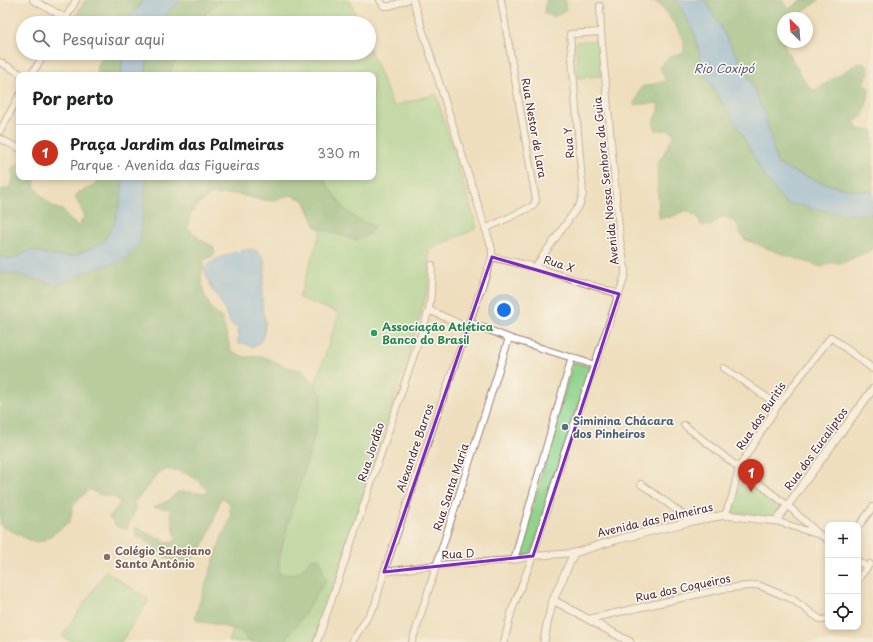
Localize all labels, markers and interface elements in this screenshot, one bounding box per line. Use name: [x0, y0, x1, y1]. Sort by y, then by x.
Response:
north arrow: [777, 12, 813, 48]
search box: [16, 16, 376, 60]
icon: search: [30, 27, 52, 49]
text: Pesquisar aqui: [62, 27, 165, 50]
water label: Rio Coxipó: [694, 59, 756, 77]
street label: Rua Nestor de Lara: [517, 77, 552, 180]
text: Por perto: [32, 85, 113, 111]
street label: Avenida Nossa Senhora da Guia: [588, 95, 623, 266]
street label: Rua Y: [559, 127, 578, 159]
text: Praça Jardim das Palmeiras: [70, 132, 284, 155]
text: 1: [42, 143, 48, 162]
text: 330 m: [317, 143, 360, 162]
text: Parque · Avenida das Figueiras: [70, 155, 260, 174]
street label: Rua X: [542, 251, 577, 277]
your location: [494, 300, 514, 320]
place label: Associação Atlética Banco do Brasil: [382, 318, 494, 348]
marker: Associação Atlética Banco do Brasil: [369, 328, 379, 338]
street label: Rua dos Buritis: [731, 378, 790, 453]
street label: Alexandre Barros: [391, 401, 438, 494]
street label: Rua dos Eucaliptos: [780, 404, 851, 494]
place label: Siminina Chácara dos Pinheiros: [573, 412, 674, 442]
street label: Rua Jordão: [353, 420, 388, 484]
marker: Siminina Chácara dos Pinheiros: [560, 422, 570, 432]
street label: Rua Santa Maria: [428, 441, 473, 533]
pin: 1: [738, 459, 764, 492]
street label: Avenida das Palmeiras: [595, 498, 714, 541]
map controls: [825, 522, 861, 630]
button: +: [825, 522, 861, 558]
place label: Colégio Salesiano Santo Antônio: [115, 542, 211, 572]
street label: Rua D: [441, 544, 475, 563]
marker: Colégio Salesiano Santo Antônio: [102, 552, 112, 562]
button: −: [825, 558, 861, 594]
street label: Rua dos Coqueiros: [634, 569, 732, 606]
button: locate: [825, 594, 861, 630]

